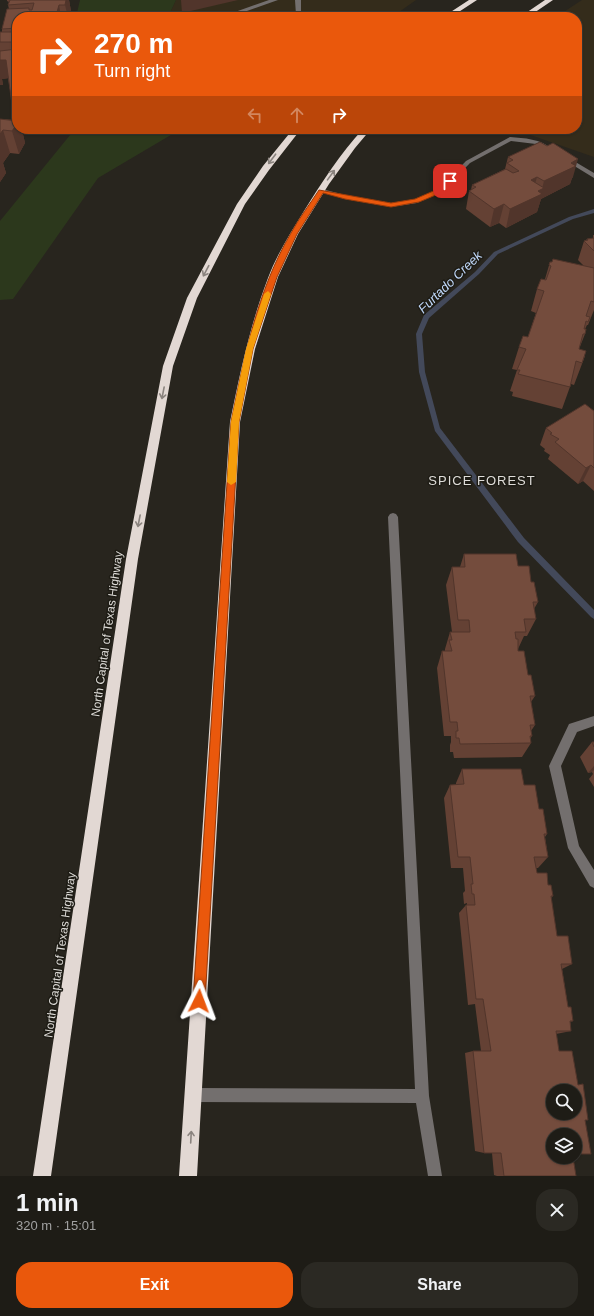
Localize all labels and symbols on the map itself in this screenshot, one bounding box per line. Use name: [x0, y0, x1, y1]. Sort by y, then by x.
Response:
one-way arrow: [268, 154, 277, 165]
pin: [433, 164, 467, 198]
one-way arrow: [327, 170, 335, 181]
water label: Furtado Creek: [415, 247, 486, 316]
one-way arrow: [202, 265, 210, 277]
one-way arrow: [159, 386, 167, 399]
district label: SPICE FOREST: [428, 473, 536, 488]
one-way arrow: [135, 514, 143, 527]
street label: North Capital of Texas Highway: [88, 550, 126, 718]
street label: North Capital of Texas Highway: [41, 871, 79, 1039]
position arrow: [178, 980, 220, 1022]
one-way arrow: [187, 1131, 194, 1144]

